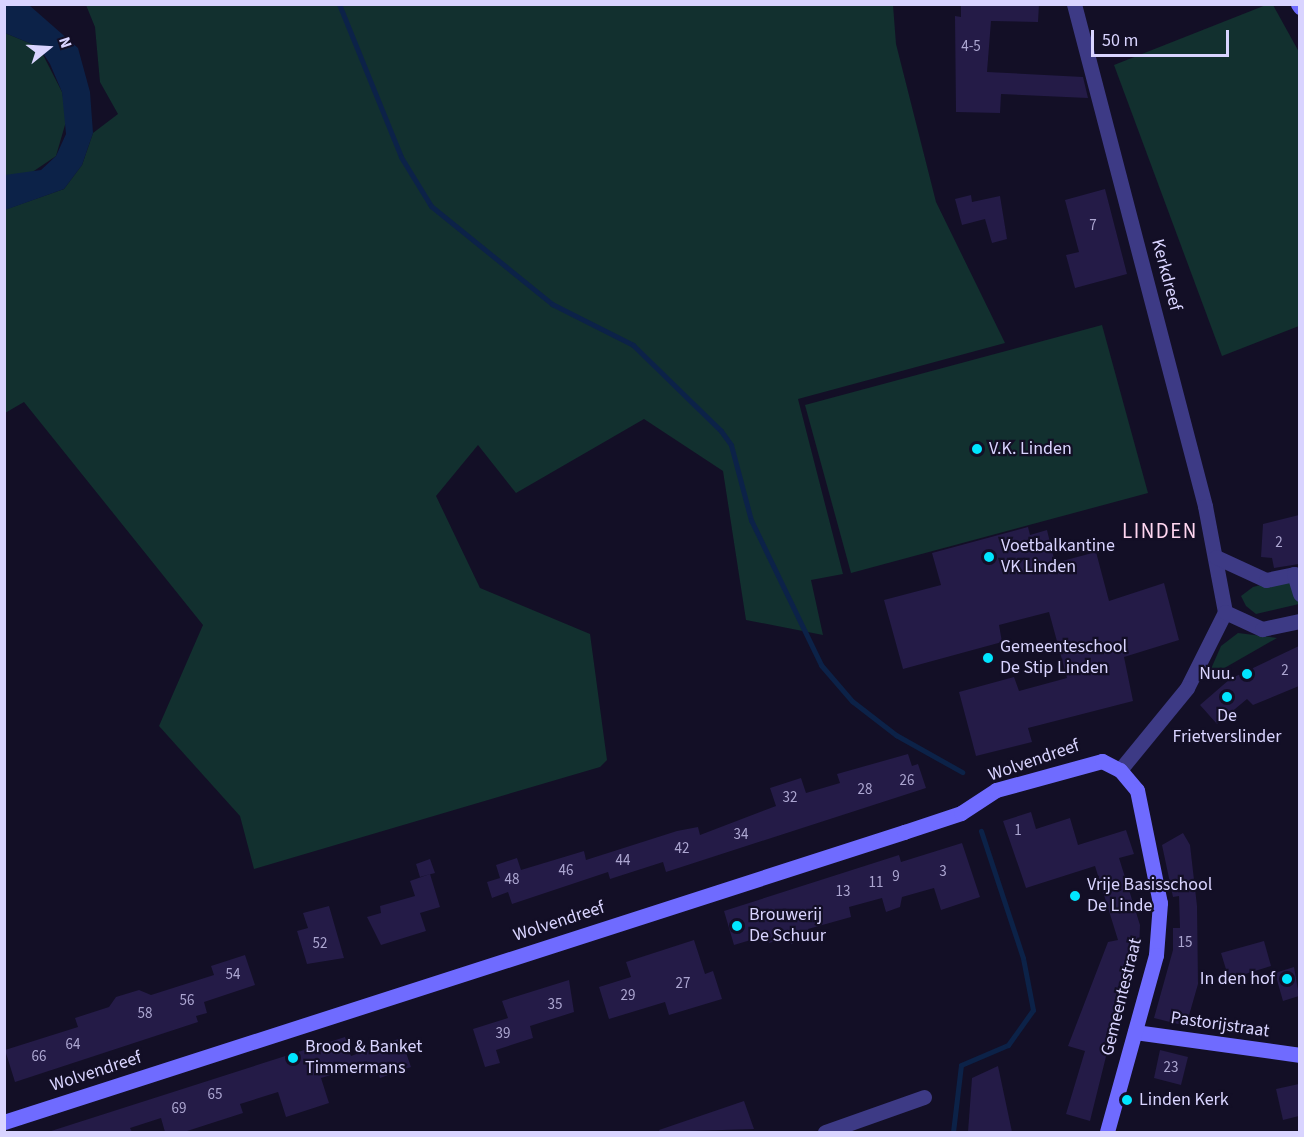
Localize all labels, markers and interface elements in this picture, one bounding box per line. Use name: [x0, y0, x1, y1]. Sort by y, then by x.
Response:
north arrow: [18, 18, 78, 78]
scale bar: [1094, 18, 1232, 56]
text: 50 m: [1102, 28, 1138, 53]
text: N: [53, 34, 77, 51]
house number: 4-5: [961, 38, 981, 56]
house number: 7: [1089, 217, 1097, 235]
street label: Kerkdreef: [1146, 237, 1186, 313]
place label: V.K. Linden: [989, 438, 1072, 460]
marker: V.K. Linden: [970, 442, 984, 456]
district label: LINDEN: [1122, 518, 1198, 544]
house number: 2: [1275, 534, 1283, 552]
place label: Voetbalkantine VK Linden: [1001, 536, 1115, 578]
marker: Voetbalkantine VK Linden: [982, 550, 996, 564]
place label: Gemeenteschool De Stip Linden: [1000, 637, 1127, 680]
marker: Gemeenteschool De Stip Linden: [981, 651, 995, 665]
house number: 2: [1281, 662, 1289, 680]
place label: Nuu.: [1199, 663, 1235, 685]
marker: Nuu.: [1240, 667, 1254, 681]
marker: De Frietverslinder: [1220, 690, 1234, 704]
place label: De Frietverslinder: [1172, 706, 1282, 748]
street label: Wolvendreef: [986, 735, 1082, 787]
house number: 26: [900, 772, 914, 790]
house number: 28: [858, 781, 872, 799]
house number: 32: [783, 789, 797, 807]
house number: 1: [1014, 822, 1022, 840]
house number: 34: [734, 826, 748, 844]
house number: 42: [675, 840, 689, 858]
house number: 44: [616, 852, 630, 870]
house number: 46: [559, 862, 573, 880]
house number: 3: [939, 863, 947, 881]
house number: 9: [892, 868, 900, 886]
house number: 48: [505, 871, 519, 889]
house number: 11: [869, 874, 883, 892]
place label: Vrije Basisschool De Linde: [1087, 875, 1212, 918]
house number: 13: [836, 883, 850, 901]
marker: Vrije Basisschool De Linde: [1068, 889, 1082, 903]
street label: Wolvendreef: [511, 897, 607, 947]
place label: Brouwerij De Schuur: [749, 905, 826, 948]
marker: Brouwerij De Schuur: [730, 919, 744, 933]
house number: 15: [1178, 934, 1192, 952]
house number: 52: [313, 935, 327, 953]
street label: Gemeentestraat: [1097, 936, 1147, 1058]
house number: 54: [226, 966, 240, 984]
place label: In den hof: [1200, 968, 1275, 990]
marker: In den hof: [1280, 972, 1294, 986]
house number: 27: [676, 975, 690, 993]
house number: 29: [621, 987, 635, 1005]
house number: 56: [180, 992, 194, 1010]
house number: 35: [548, 996, 562, 1014]
house number: 58: [138, 1005, 152, 1023]
street label: Pastorijstraat: [1169, 1007, 1271, 1043]
house number: 39: [496, 1025, 510, 1043]
house number: 64: [66, 1036, 80, 1054]
place label: Brood & Banket Timmermans: [305, 1037, 422, 1080]
street label: Wolvendreef: [48, 1047, 144, 1097]
house number: 66: [32, 1048, 46, 1066]
marker: Brood & Banket Timmermans: [286, 1051, 300, 1065]
house number: 23: [1164, 1059, 1178, 1077]
house number: 65: [208, 1086, 222, 1104]
place label: Linden Kerk: [1139, 1089, 1229, 1111]
marker: Linden Kerk: [1120, 1093, 1134, 1107]
house number: 69: [172, 1100, 186, 1118]

